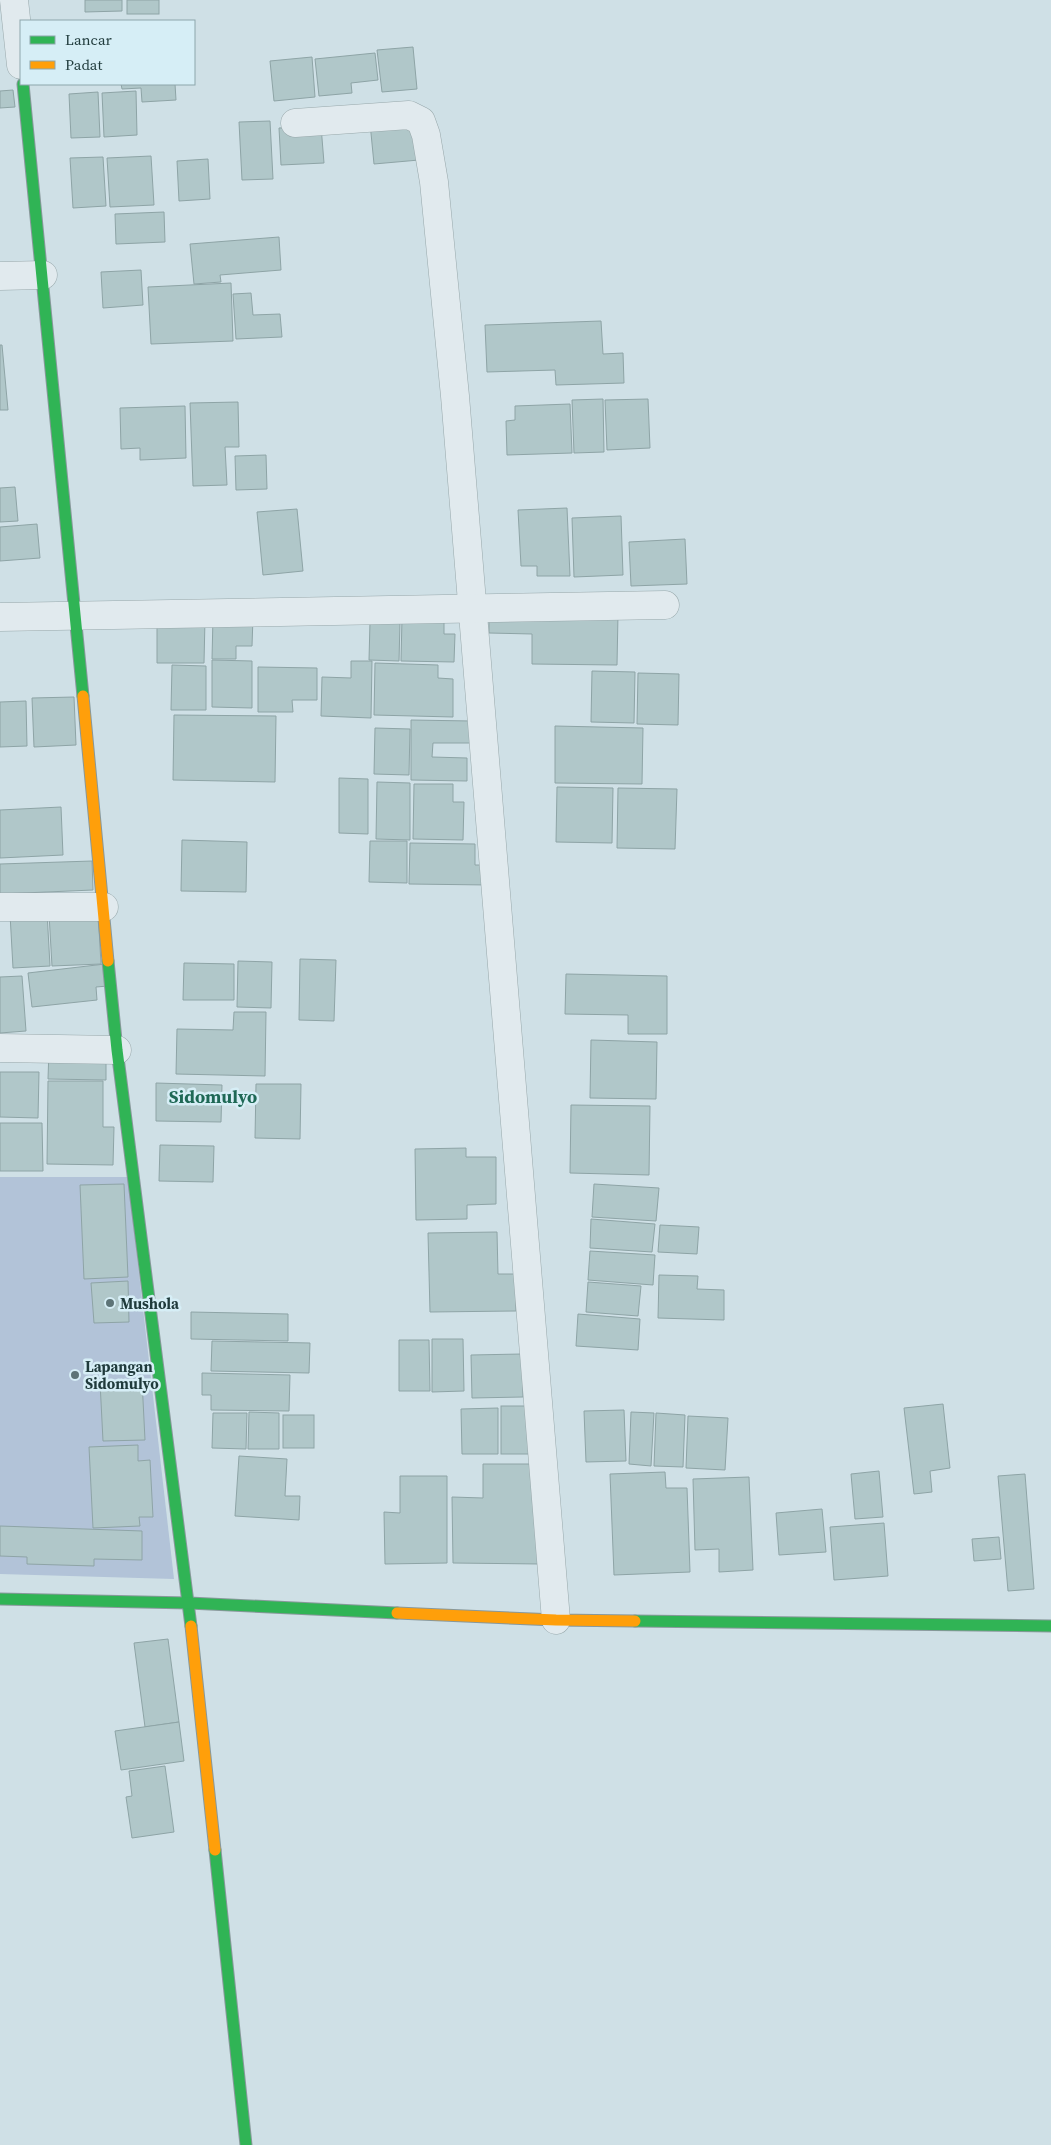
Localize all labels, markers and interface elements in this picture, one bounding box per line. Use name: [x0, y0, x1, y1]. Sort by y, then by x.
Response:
legend: [20, 20, 195, 85]
text: Lancar: [65, 29, 112, 50]
text: Padat: [65, 54, 102, 75]
district label: Sidomulyo: [169, 1084, 257, 1109]
place label: Mushola: [120, 1293, 180, 1314]
marker: Mushola: [104, 1297, 116, 1309]
place label: Lapangan Sidomulyo: [85, 1356, 159, 1394]
marker: Lapangan Sidomulyo: [69, 1369, 81, 1381]

